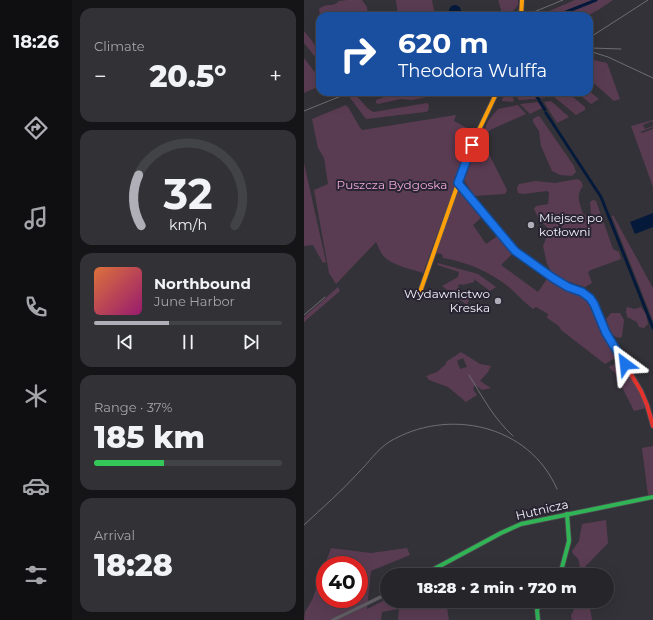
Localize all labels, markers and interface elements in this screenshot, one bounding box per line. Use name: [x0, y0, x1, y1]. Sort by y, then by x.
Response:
text: 620 m: [398, 26, 489, 60]
icon: right: [332, 28, 384, 80]
text: 18:26: [13, 31, 59, 53]
text: Climate: [94, 38, 145, 54]
text: 20.5°: [149, 58, 227, 95]
text: Theodora Wulffa: [398, 60, 547, 82]
text: −: [94, 63, 107, 90]
text: +: [269, 63, 282, 90]
icon: directions: [22, 114, 50, 142]
pin: [455, 128, 489, 162]
icon: arrive: [461, 134, 483, 156]
text: 32: [163, 168, 212, 218]
park label: Puszcza Bydgoska: [337, 177, 447, 192]
icon: music: [22, 204, 50, 232]
place label: Miejsce po kotłowni: [539, 210, 603, 239]
text: km/h: [169, 215, 207, 233]
marker: Miejsce po kotłowni: [526, 220, 536, 230]
text: Northbound: [154, 274, 251, 293]
place label: Wydawnictwo Kreska: [404, 286, 490, 315]
icon: phone: [22, 293, 50, 321]
text: June Harbor: [154, 293, 235, 309]
marker: Wydawnictwo Kreska: [493, 296, 503, 306]
icon: previous: [114, 331, 136, 353]
icon: pause: [177, 331, 199, 353]
icon: next: [240, 331, 262, 353]
position arrow: [604, 343, 646, 385]
icon: climate: [22, 382, 50, 410]
text: Range · 37%: [94, 399, 172, 415]
text: 185 km: [94, 419, 205, 456]
icon: car: [22, 472, 50, 500]
street label: Hutnicza: [514, 496, 570, 523]
text: Arrival: [94, 527, 135, 543]
text: 18:28: [94, 547, 173, 584]
speed limit sign: 40: [316, 556, 368, 608]
icon: filters: [22, 561, 50, 589]
text: 18:28 · 2 min · 720 m: [417, 578, 577, 597]

